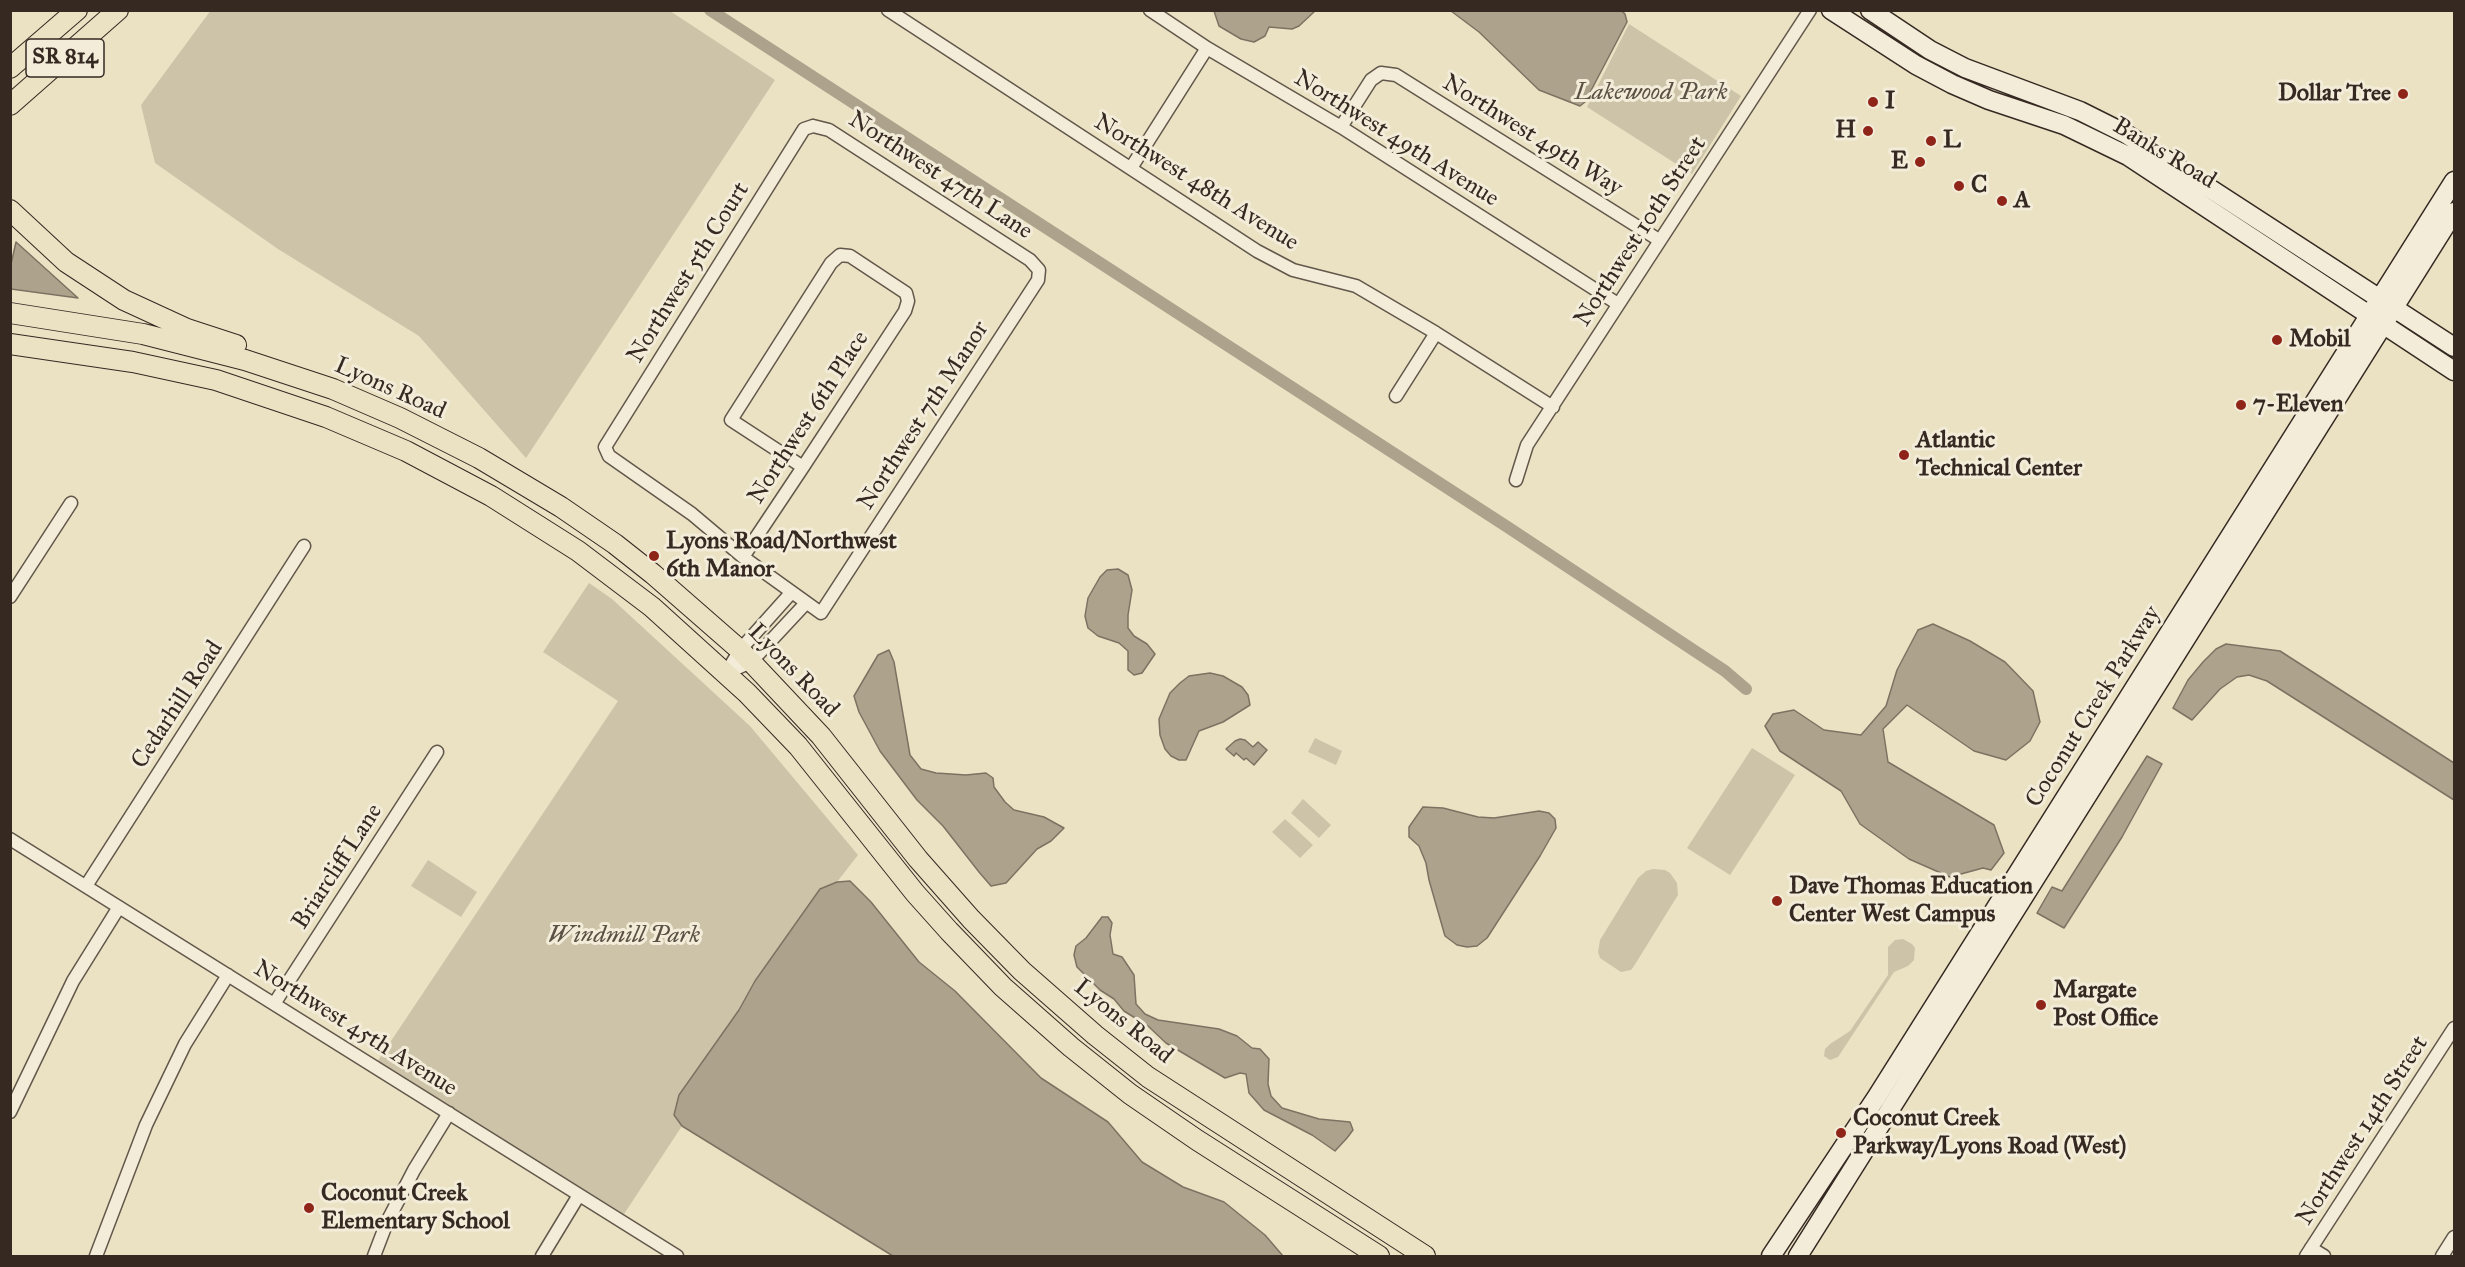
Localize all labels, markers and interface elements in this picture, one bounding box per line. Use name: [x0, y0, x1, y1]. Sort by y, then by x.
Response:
road number: SR 814: [26, 39, 104, 77]
street label: Northwest 49th Avenue: [1288, 64, 1504, 214]
street label: Northwest 49th Way: [1437, 69, 1627, 203]
park label: Lakewood Park: [1574, 79, 1728, 107]
place label: Dollar Tree: [2278, 80, 2391, 108]
marker: Dollar Tree: [2396, 87, 2410, 101]
place label: I: [1885, 88, 1895, 116]
marker: I: [1866, 95, 1880, 109]
street label: Northwest 47th Lane: [843, 106, 1037, 246]
street label: Northwest 48th Avenue: [1088, 108, 1304, 258]
street label: Banks Road: [2107, 112, 2221, 196]
place label: H: [1835, 117, 1856, 145]
marker: H: [1861, 124, 1875, 138]
place label: L: [1943, 127, 1961, 155]
street label: Northwest 10th Street: [1569, 132, 1713, 332]
marker: L: [1924, 134, 1938, 148]
place label: E: [1891, 148, 1908, 176]
marker: E: [1913, 155, 1927, 169]
place label: C: [1971, 172, 1987, 200]
street label: Northwest 5th Court: [622, 177, 756, 369]
marker: C: [1952, 179, 1966, 193]
place label: A: [2014, 187, 2030, 215]
marker: A: [1995, 194, 2009, 208]
street label: Northwest 7th Manor: [852, 316, 996, 516]
street label: Northwest 6th Place: [742, 326, 876, 510]
place label: Mobil: [2289, 326, 2350, 354]
marker: Mobil: [2270, 333, 2284, 347]
street label: Lyons Road: [330, 352, 450, 426]
place label: 7-Eleven: [2253, 391, 2343, 419]
marker: 7-Eleven: [2234, 398, 2248, 412]
place label: Atlantic Technical Center: [1916, 427, 2082, 483]
marker: Atlantic Technical Center: [1897, 448, 1911, 462]
place label: Lyons Road/Northwest 6th Manor: [666, 528, 897, 584]
marker: Lyons Road/Northwest 6th Manor: [647, 549, 661, 563]
street label: Coconut Creek Parkway: [2020, 601, 2168, 813]
street label: Lyons Road: [741, 618, 845, 724]
street label: Cedarhill Road: [126, 636, 230, 774]
street label: Briarcliff Lane: [287, 799, 389, 935]
place label: Dave Thomas Education Center West Campus: [1789, 873, 2033, 929]
marker: Dave Thomas Education Center West Campus: [1770, 894, 1784, 908]
park label: Windmill Park: [548, 922, 700, 950]
street label: Northwest 45th Avenue: [248, 955, 462, 1103]
street label: Lyons Road: [1068, 973, 1178, 1071]
place label: Margate Post Office: [2053, 977, 2158, 1033]
marker: Margate Post Office: [2034, 998, 2048, 1012]
street label: Northwest 14th Street: [2291, 1031, 2435, 1231]
place label: Coconut Creek Parkway/Lyons Road (West): [1853, 1105, 2126, 1161]
marker: Coconut Creek Parkway/Lyons Road (West): [1834, 1126, 1848, 1140]
place label: Coconut Creek Elementary School: [321, 1180, 510, 1236]
marker: Coconut Creek Elementary School: [302, 1201, 316, 1215]

